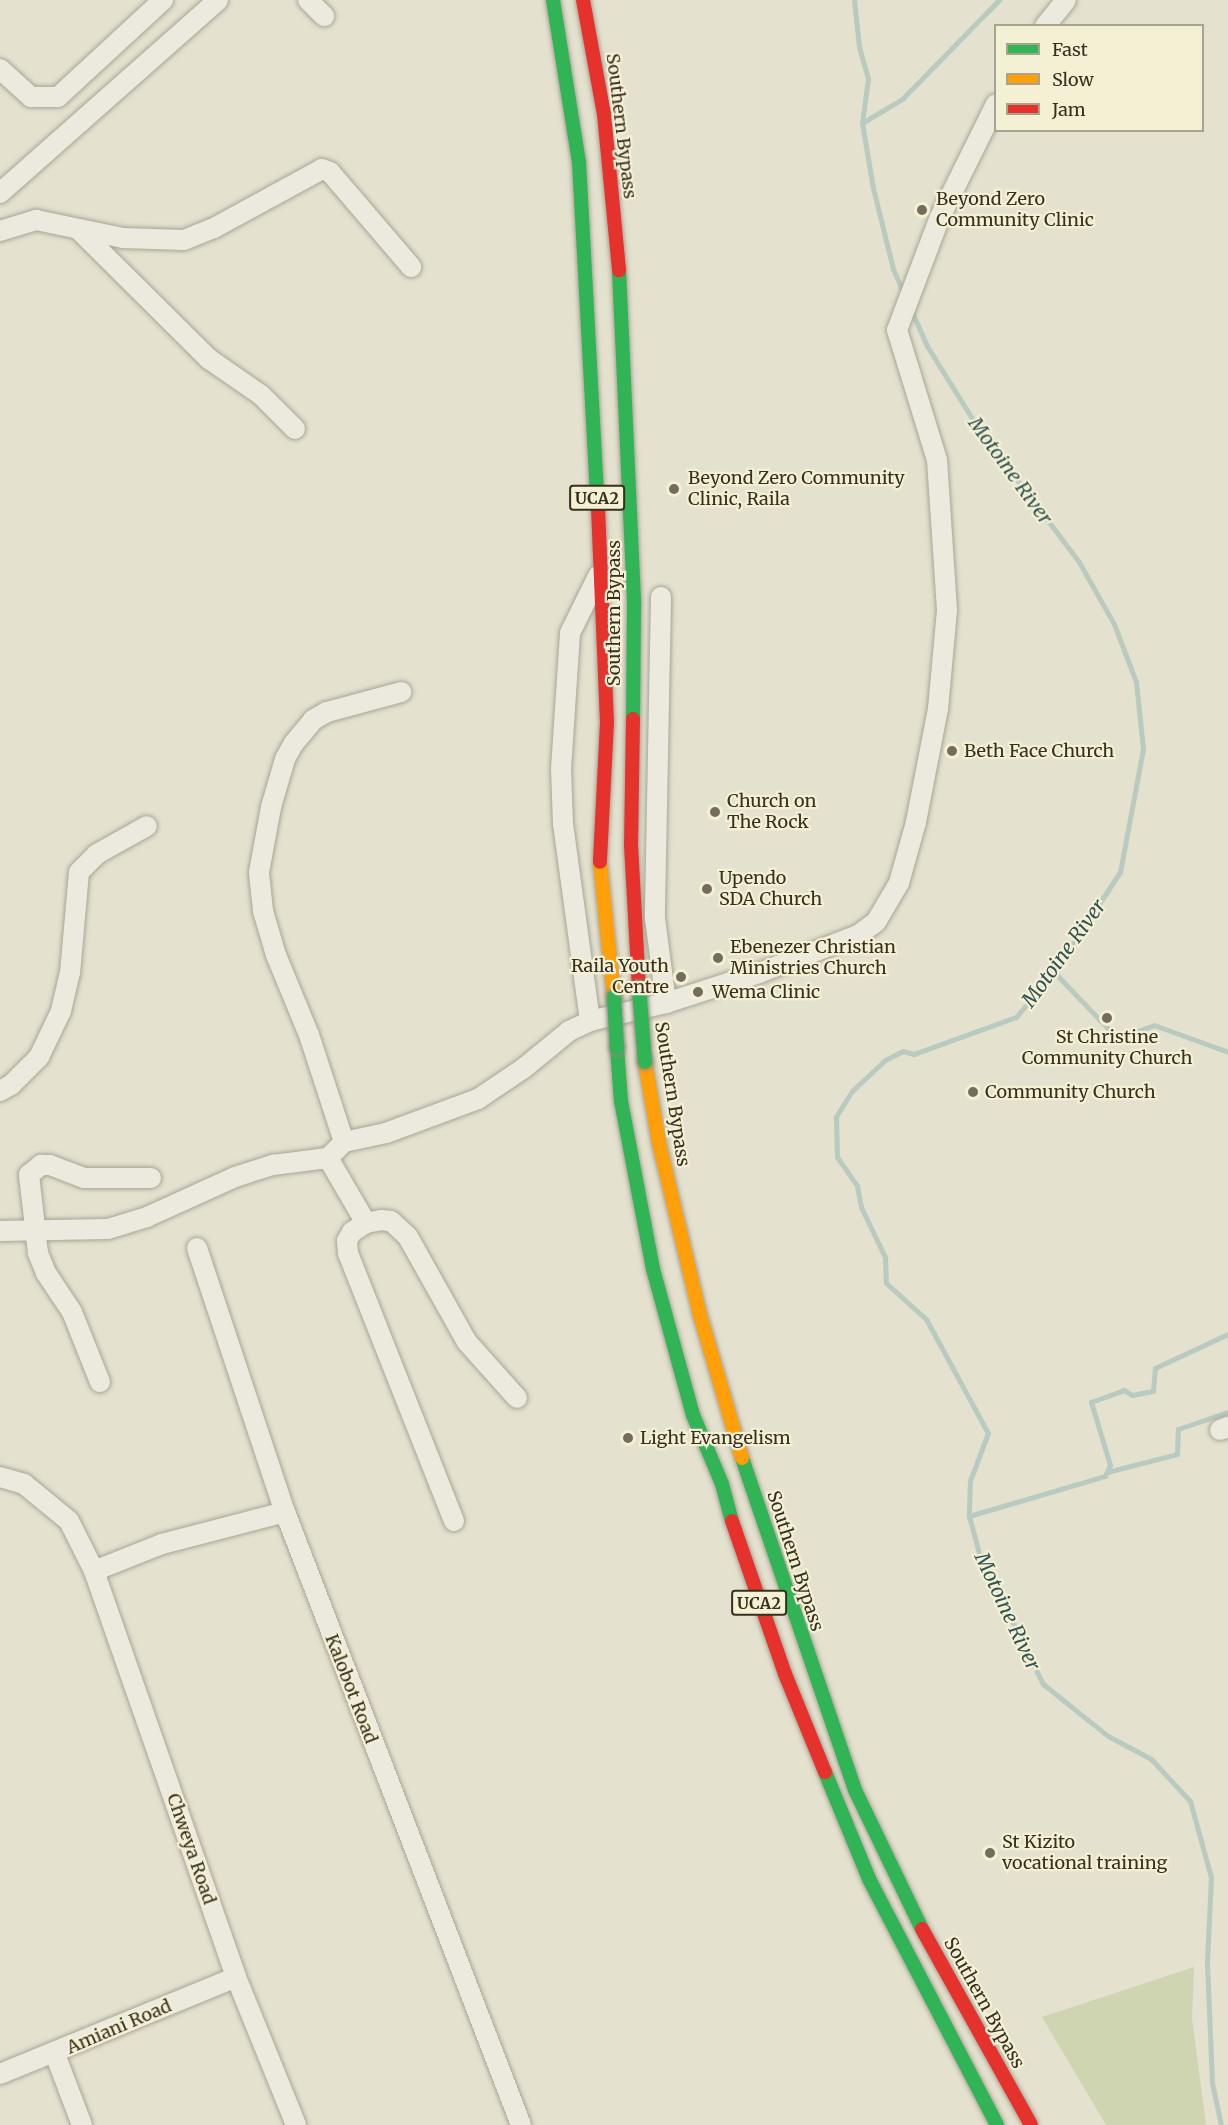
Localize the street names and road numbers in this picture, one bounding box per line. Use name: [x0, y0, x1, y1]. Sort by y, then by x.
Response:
street label: Southern Bypass: [601, 52, 641, 200]
road number: UCA2: [568, 485, 626, 511]
street label: Southern Bypass: [603, 540, 625, 686]
street label: Southern Bypass: [650, 1020, 694, 1168]
street label: Southern Bypass: [762, 1488, 828, 1634]
road number: UCA2: [730, 1590, 788, 1616]
street label: Kalobot Road: [320, 1631, 382, 1747]
street label: Chweya Road: [162, 1791, 220, 1907]
street label: Southern Bypass: [939, 1934, 1029, 2072]
street label: Amiani Road: [63, 1995, 175, 2059]

